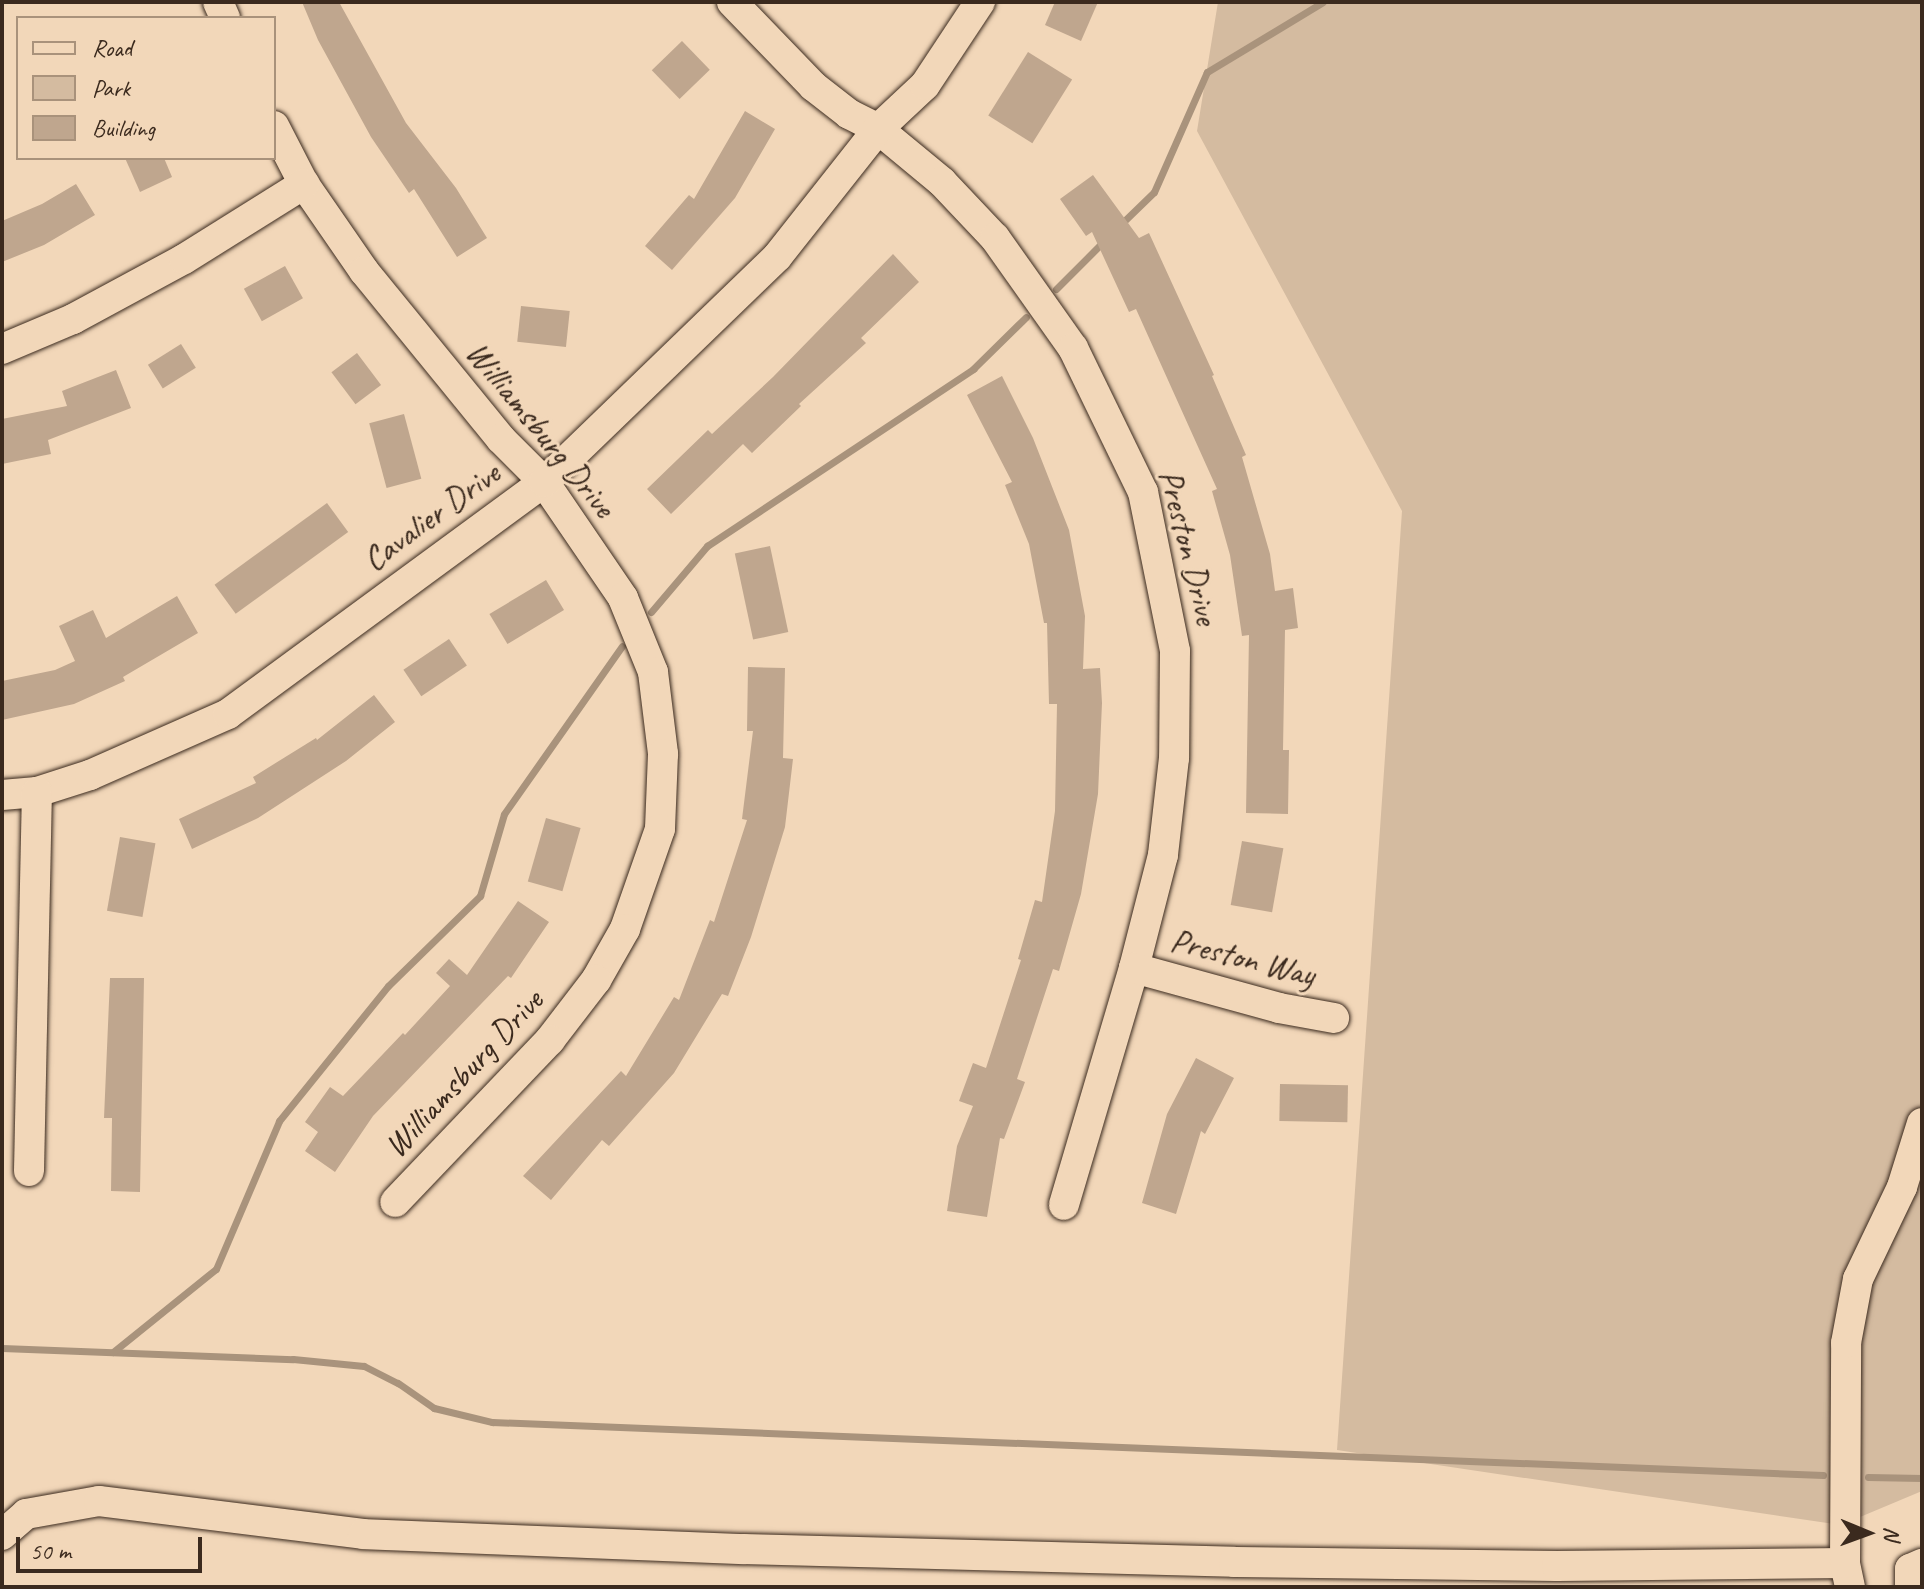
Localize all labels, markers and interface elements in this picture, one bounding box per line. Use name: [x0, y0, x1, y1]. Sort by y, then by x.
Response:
legend: [16, 16, 276, 160]
text: Road: [92, 33, 132, 63]
text: Park: [92, 73, 130, 103]
text: Building: [92, 113, 155, 143]
street label: Williamsburg Drive: [457, 333, 625, 525]
street label: Cavalier Drive: [354, 453, 508, 579]
street label: Preston Drive: [1150, 465, 1228, 629]
street label: Preston Way: [1166, 919, 1320, 995]
street label: Williamsburg Drive: [375, 980, 551, 1166]
north arrow: [1828, 1493, 1908, 1573]
scale bar: [20, 1521, 206, 1571]
text: N: [1878, 1526, 1906, 1540]
text: 50 m: [30, 1536, 71, 1566]

